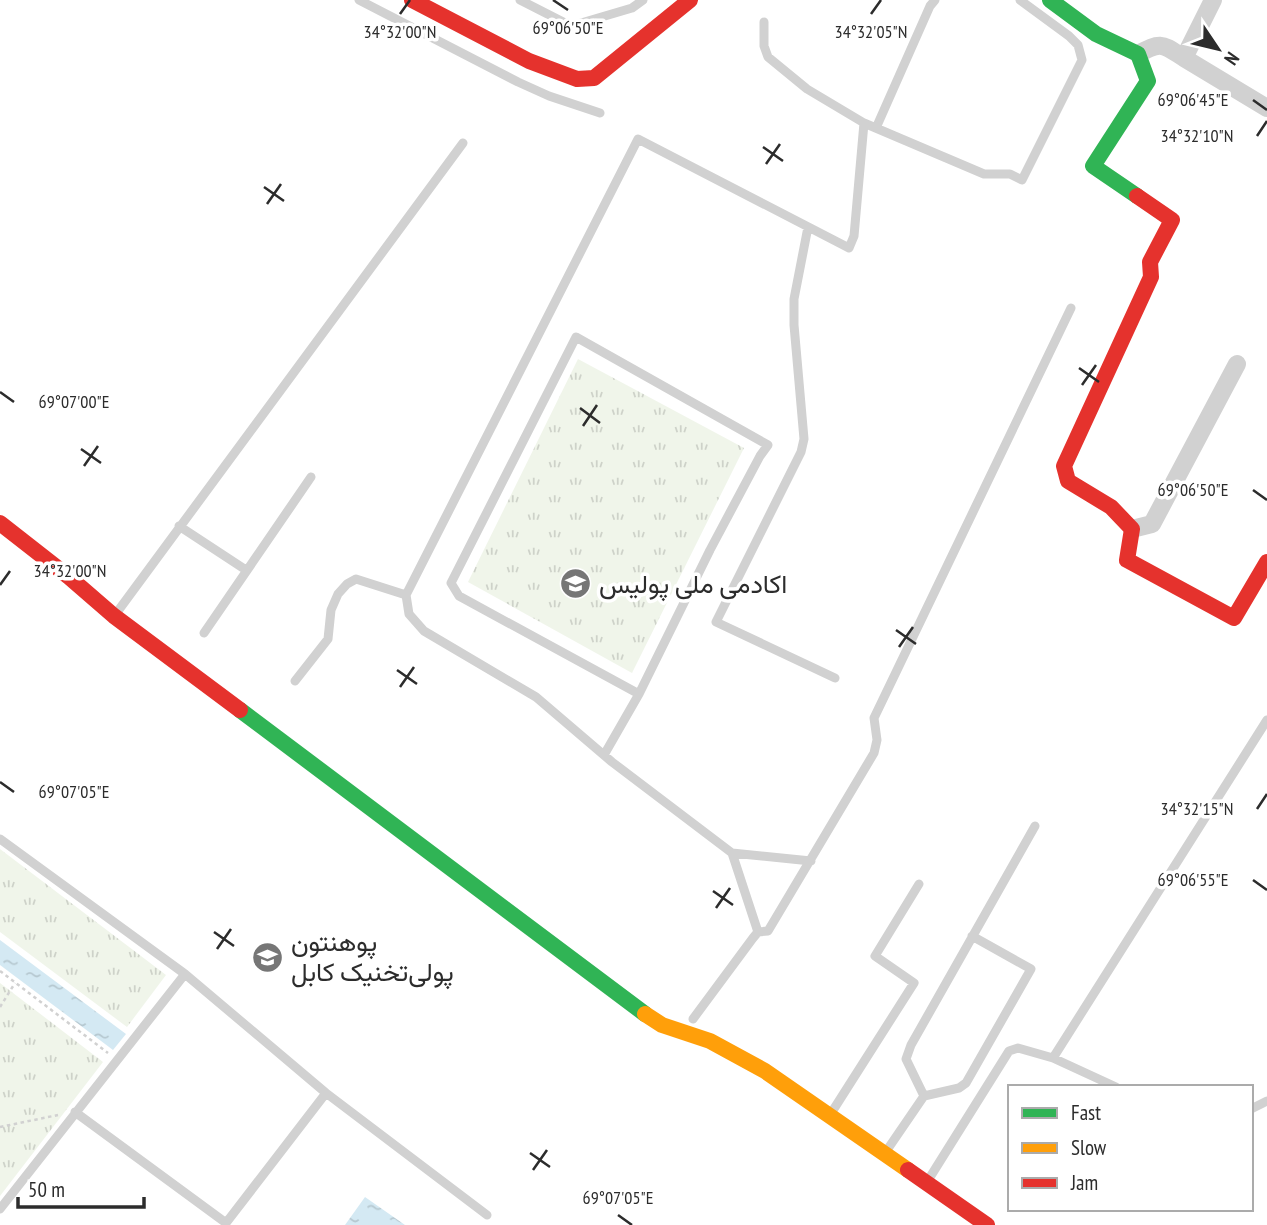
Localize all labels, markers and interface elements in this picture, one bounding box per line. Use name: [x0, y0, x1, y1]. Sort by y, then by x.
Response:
north arrow: [1183, 14, 1253, 84]
text: 69°06'50"E: [533, 16, 603, 39]
text: 34°32'00"N: [364, 20, 436, 43]
text: 34°32'05"N: [835, 20, 907, 43]
text: N: [1219, 48, 1245, 70]
text: 69°06'45"E: [1158, 88, 1228, 111]
text: 34°32'10"N: [1161, 124, 1233, 147]
text: 69°07'00"E: [39, 390, 109, 413]
text: 69°06'50"E: [1158, 478, 1228, 501]
text: 34°32'00"N: [34, 559, 106, 582]
school or university icon: اکادمی ملی پولیس: [559, 567, 593, 601]
place label: اکادمی ملی پولیس: [599, 567, 787, 602]
text: 69°07'05"E: [39, 780, 109, 803]
text: 34°32'15"N: [1161, 797, 1233, 820]
text: 69°06'55"E: [1158, 868, 1228, 891]
place label: پوهنتون پولی‌تخنیک کابل: [291, 925, 454, 990]
school or university icon: پوهنتون پولی‌تخنیک کابل: [251, 940, 285, 974]
legend: [1008, 1085, 1253, 1211]
text: Fast: [1071, 1099, 1101, 1126]
text: Slow: [1071, 1134, 1107, 1161]
scale bar: [18, 1166, 144, 1210]
text: Jam: [1070, 1169, 1098, 1196]
text: 50 m: [28, 1176, 65, 1203]
text: 69°07'05"E: [583, 1186, 653, 1209]

